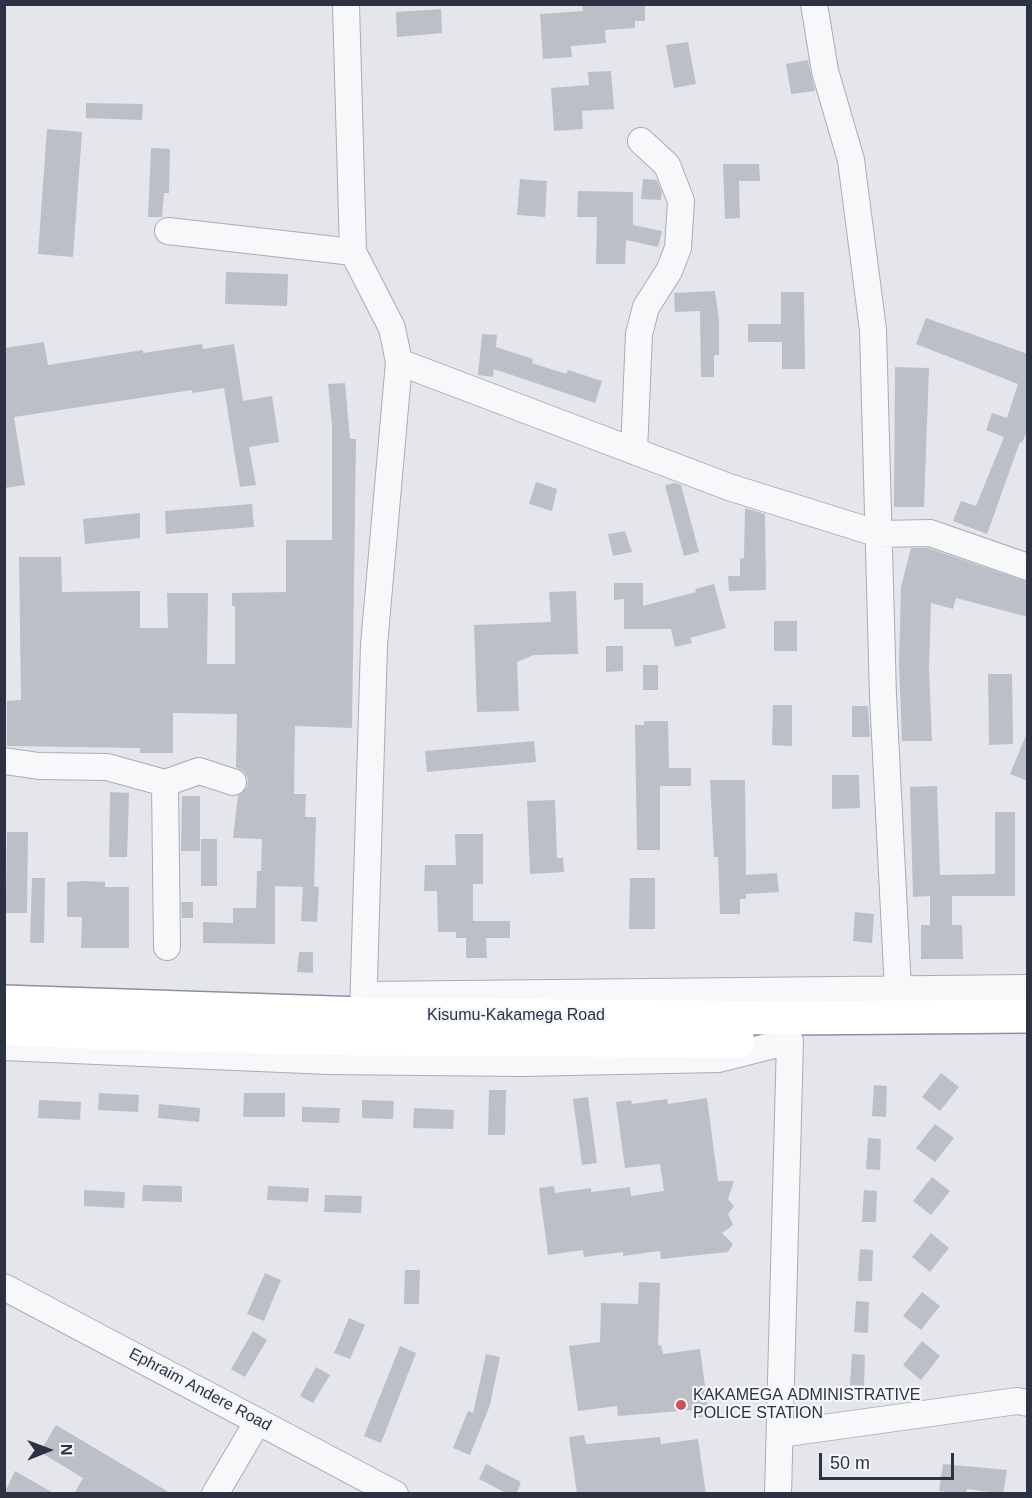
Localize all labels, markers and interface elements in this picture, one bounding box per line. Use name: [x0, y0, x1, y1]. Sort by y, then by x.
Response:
street label: Kisumu-Kakamega Road: [427, 1006, 605, 1026]
street label: Ephraim Andere Road: [126, 1344, 274, 1436]
place label: KAKAMEGA ADMINISTRATIVE POLICE STATION: [693, 1386, 920, 1424]
marker: KAKAMEGA ADMINISTRATIVE POLICE STATION: [674, 1398, 688, 1412]
north arrow: [18, 1420, 78, 1480]
scale bar: [822, 1441, 957, 1479]
text: N: [58, 1444, 75, 1456]
text: 50 m: [830, 1453, 870, 1473]

